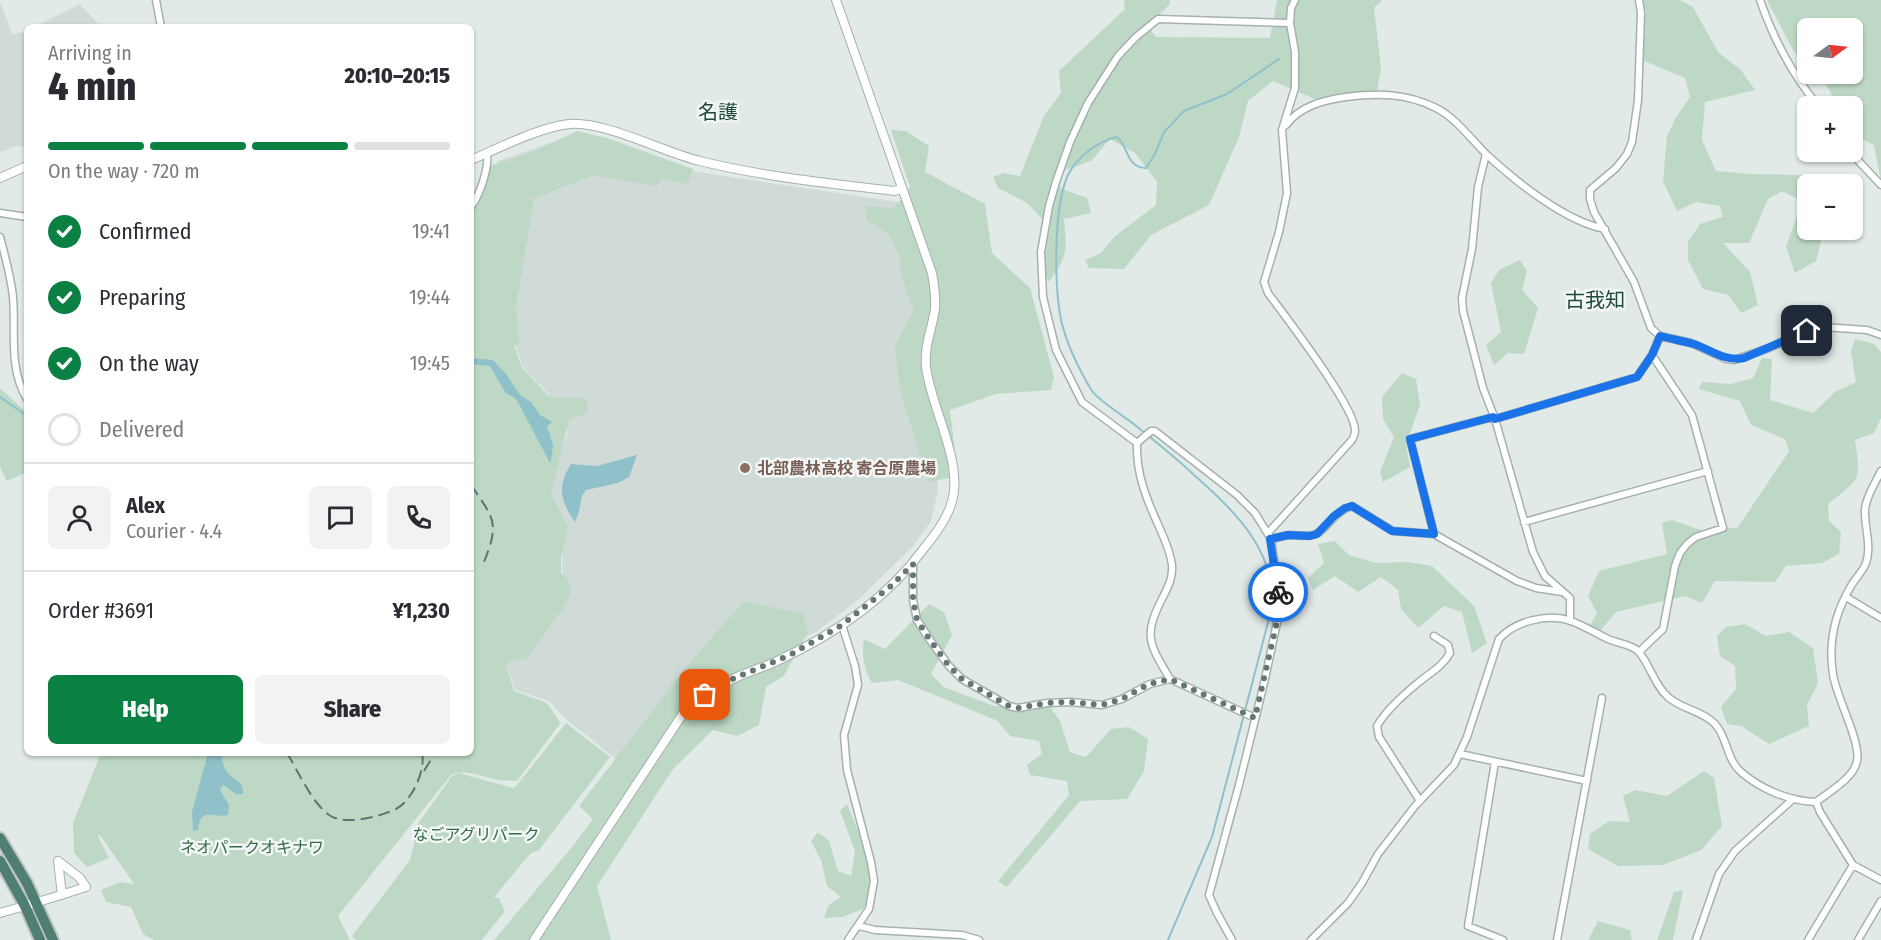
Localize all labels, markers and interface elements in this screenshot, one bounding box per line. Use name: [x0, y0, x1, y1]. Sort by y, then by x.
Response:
north arrow: [1797, 18, 1863, 84]
map controls: [1797, 18, 1863, 240]
text: Arriving in: [48, 41, 132, 65]
text: 20:10–20:15: [344, 62, 450, 89]
text: 4 min: [48, 64, 136, 110]
button: +: [1797, 96, 1863, 162]
district label: 名護: [698, 100, 738, 124]
text: On the way · 720 m: [48, 159, 200, 183]
button: −: [1797, 174, 1863, 240]
icon: check: [48, 215, 81, 248]
text: Confirmed: [99, 218, 192, 245]
text: 19:41: [412, 219, 450, 243]
icon: check: [48, 281, 81, 314]
text: Preparing: [99, 284, 185, 311]
text: 19:44: [409, 285, 450, 309]
district label: 古我知: [1565, 288, 1625, 312]
pin: [1781, 305, 1832, 356]
icon: home: [1790, 314, 1823, 347]
icon: check: [48, 347, 81, 380]
text: On the way: [99, 350, 199, 377]
text: 19:45: [410, 351, 450, 375]
text: Delivered: [99, 416, 184, 443]
place label: 北部農林高校 寄合原農場: [757, 459, 936, 478]
marker: 北部農林高校 寄合原農場: [738, 461, 752, 475]
button: person: [48, 486, 111, 549]
button: chat: [309, 486, 372, 549]
button: phone: [387, 486, 450, 549]
text: Alex: [126, 492, 165, 519]
text: Courier · 4.4: [126, 519, 222, 543]
courier: [1248, 562, 1308, 622]
icon: bike: [1262, 576, 1295, 609]
text: Order #3691: [48, 597, 154, 624]
text: ¥1,230: [392, 597, 450, 624]
pin: [679, 669, 730, 720]
button: Help: [48, 675, 243, 744]
button: Share: [255, 675, 450, 744]
icon: bag: [688, 678, 721, 711]
park label: なごアグリパーク: [412, 825, 540, 844]
park label: ネオパークオキナワ: [180, 838, 324, 857]

